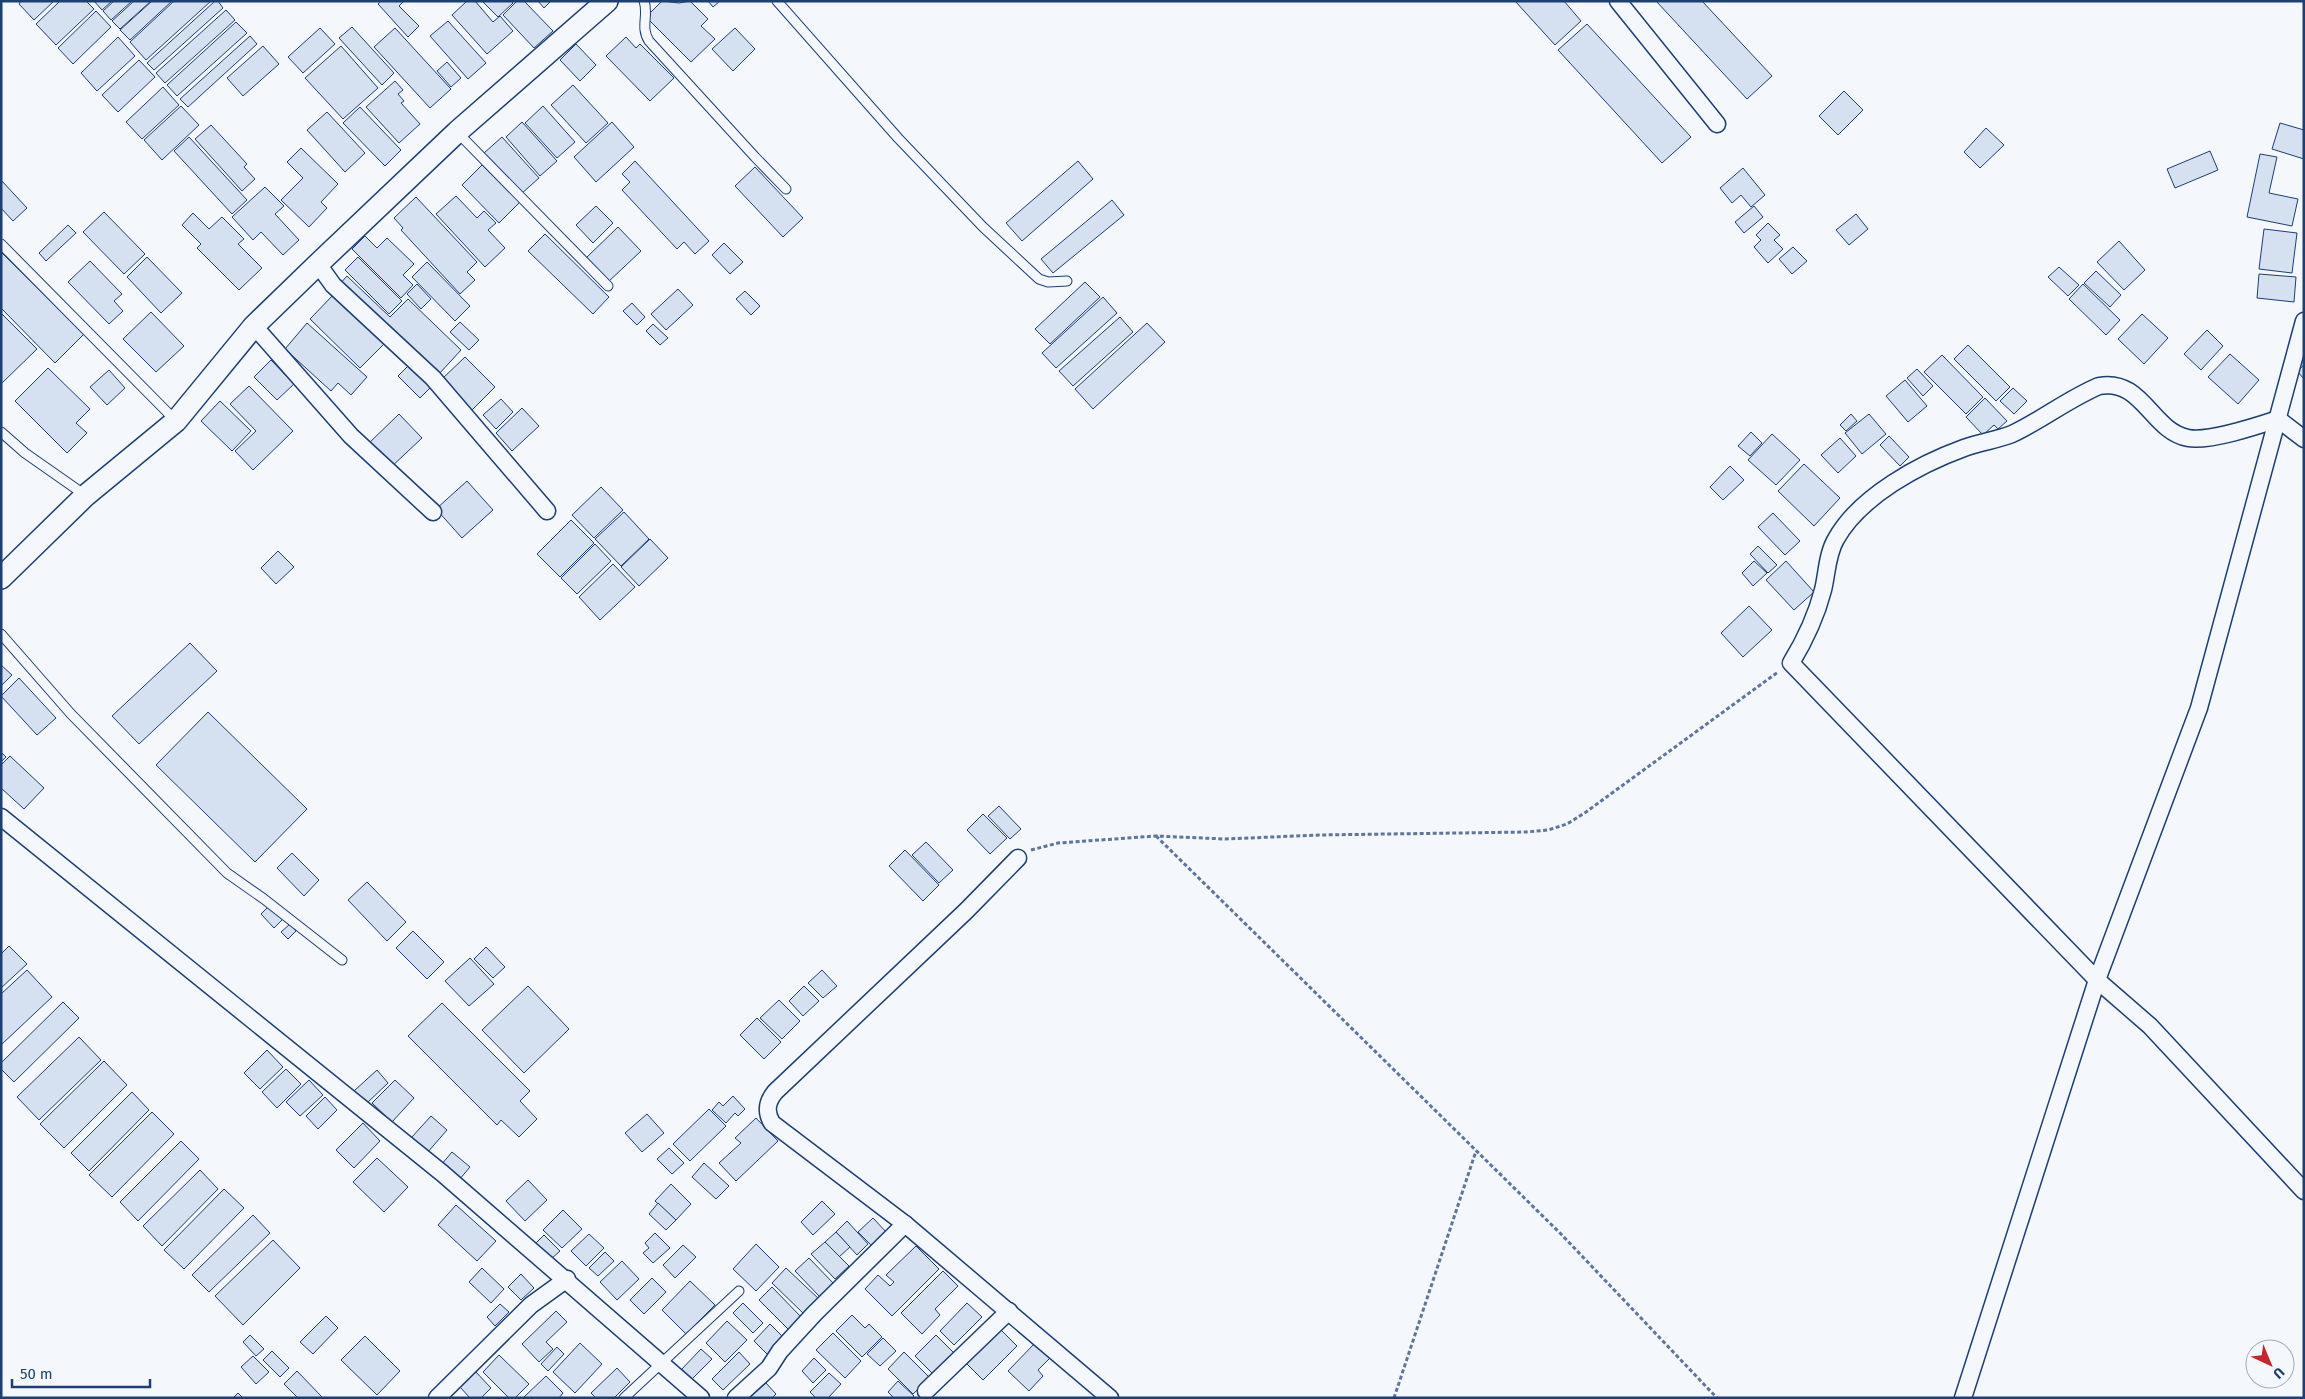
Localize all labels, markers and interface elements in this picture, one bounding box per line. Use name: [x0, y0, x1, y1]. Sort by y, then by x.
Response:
north arrow: [2245, 1339, 2295, 1389]
scale bar: [12, 1356, 150, 1388]
text: U: [2269, 1364, 2288, 1382]
text: 50 m: [20, 1365, 53, 1383]

